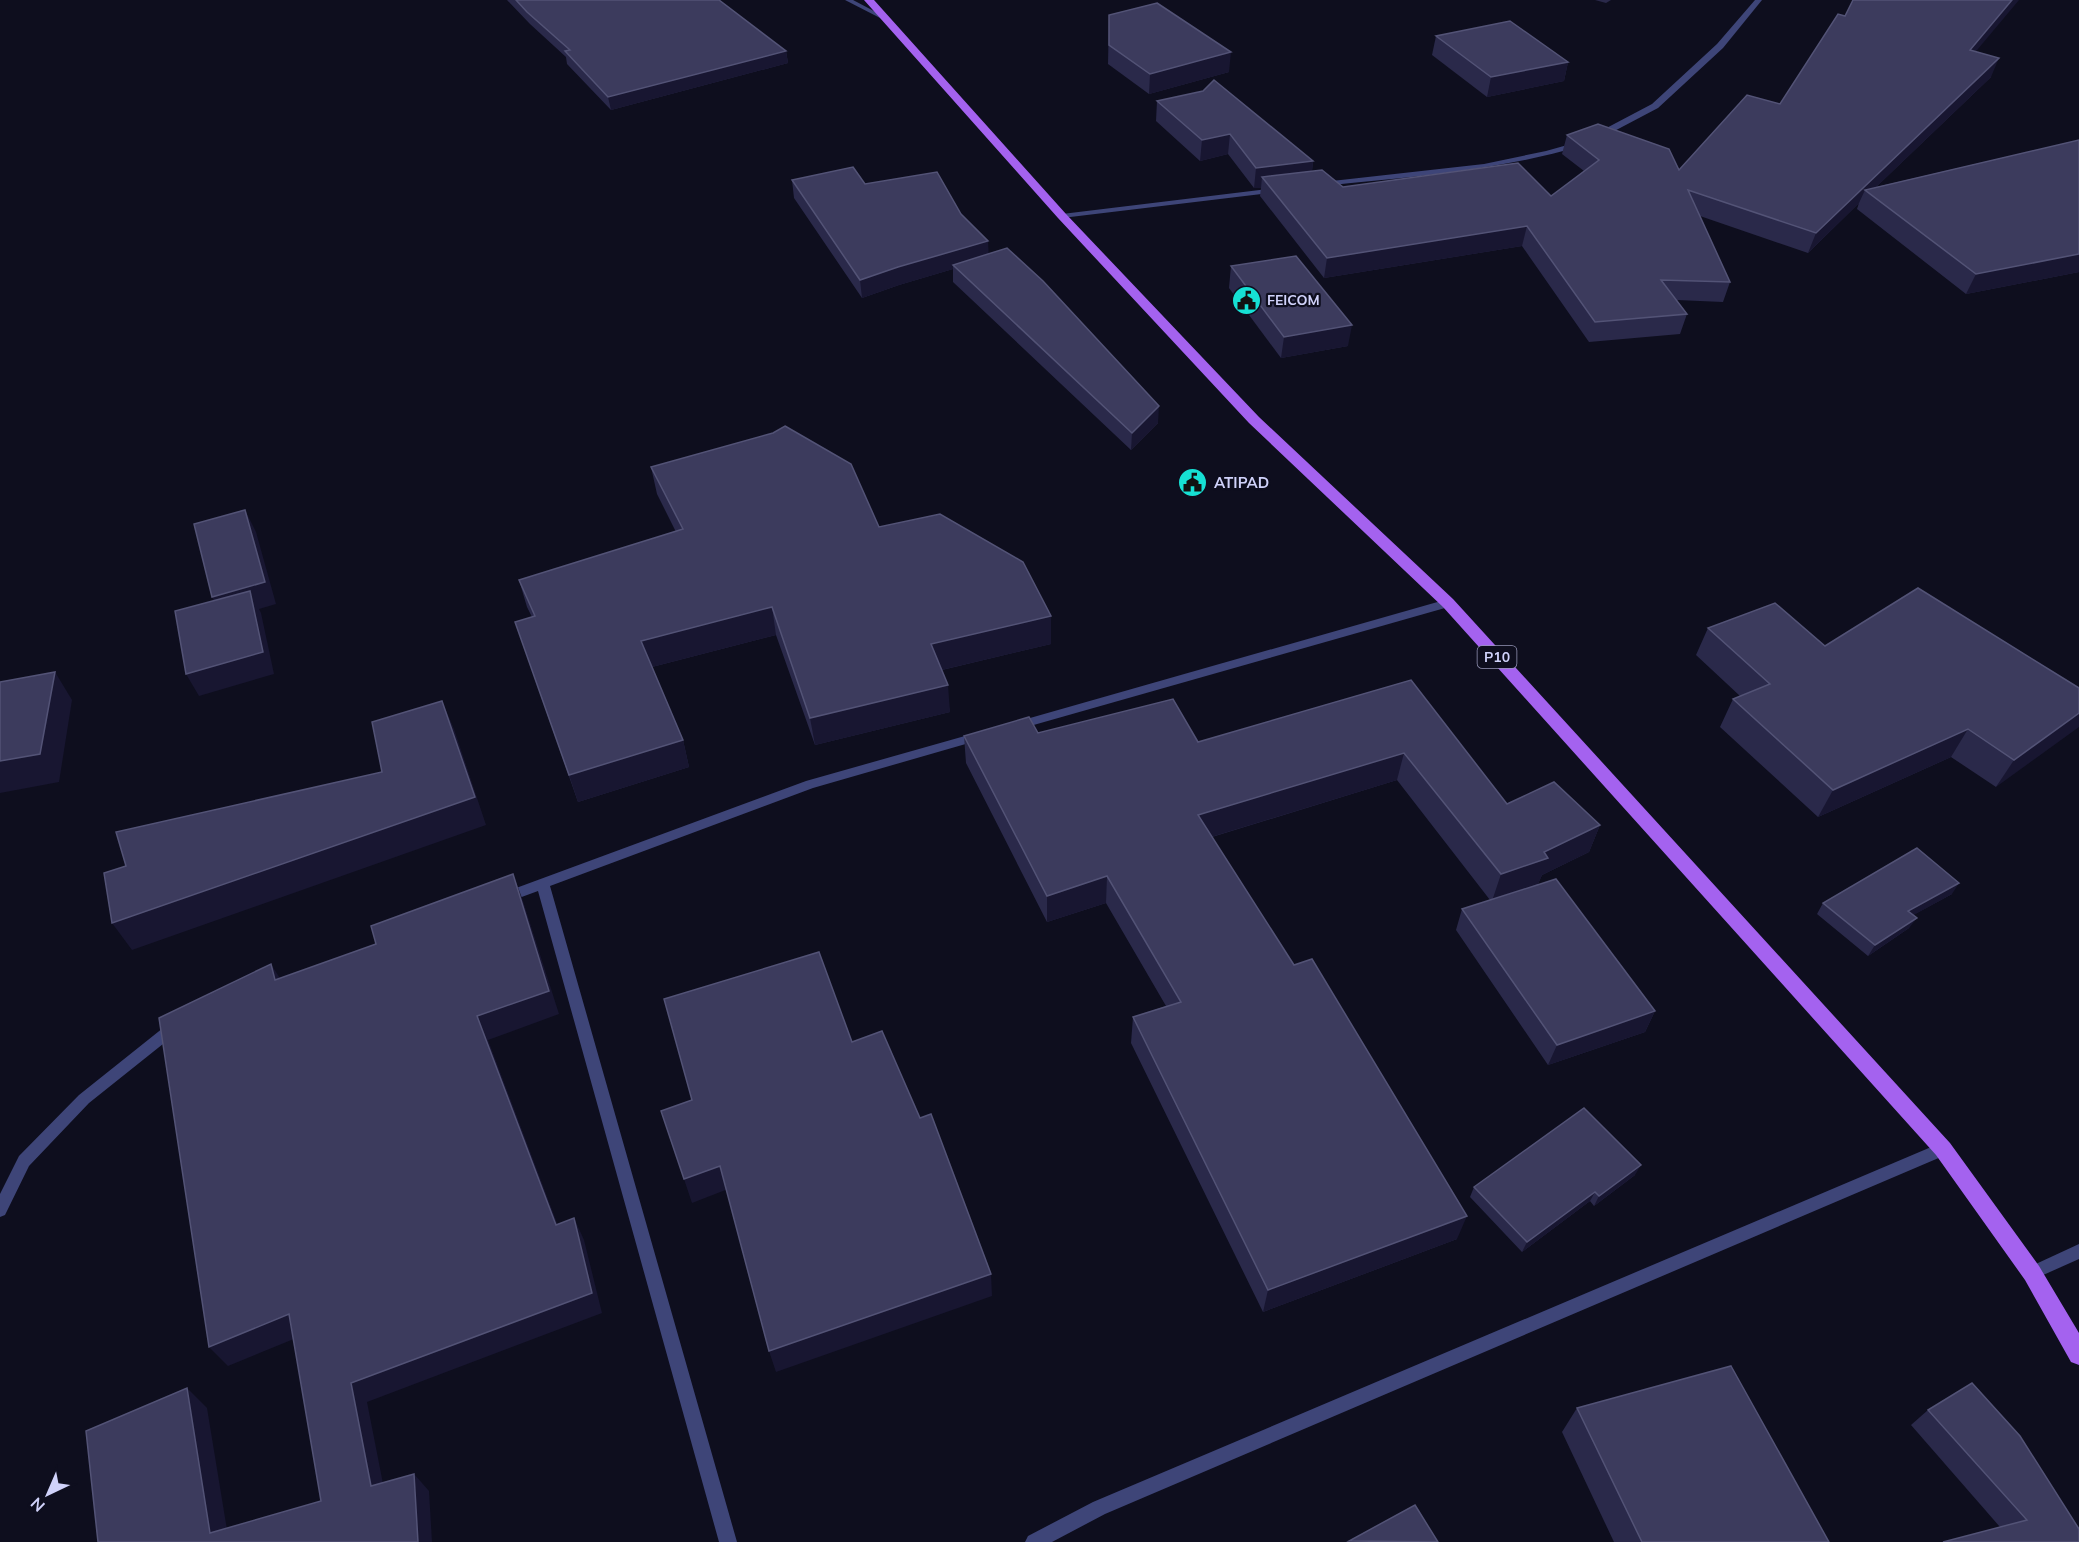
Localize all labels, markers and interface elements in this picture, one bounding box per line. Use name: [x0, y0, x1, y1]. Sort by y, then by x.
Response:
public building icon: FEICOM: [1230, 284, 1262, 316]
place label: FEICOM: [1267, 291, 1320, 309]
public building icon: ATIPAD: [1177, 466, 1209, 498]
place label: ATIPAD: [1214, 473, 1269, 492]
road number: P10: [1478, 646, 1516, 668]
north arrow: [18, 1464, 78, 1524]
text: N: [26, 1493, 49, 1516]

